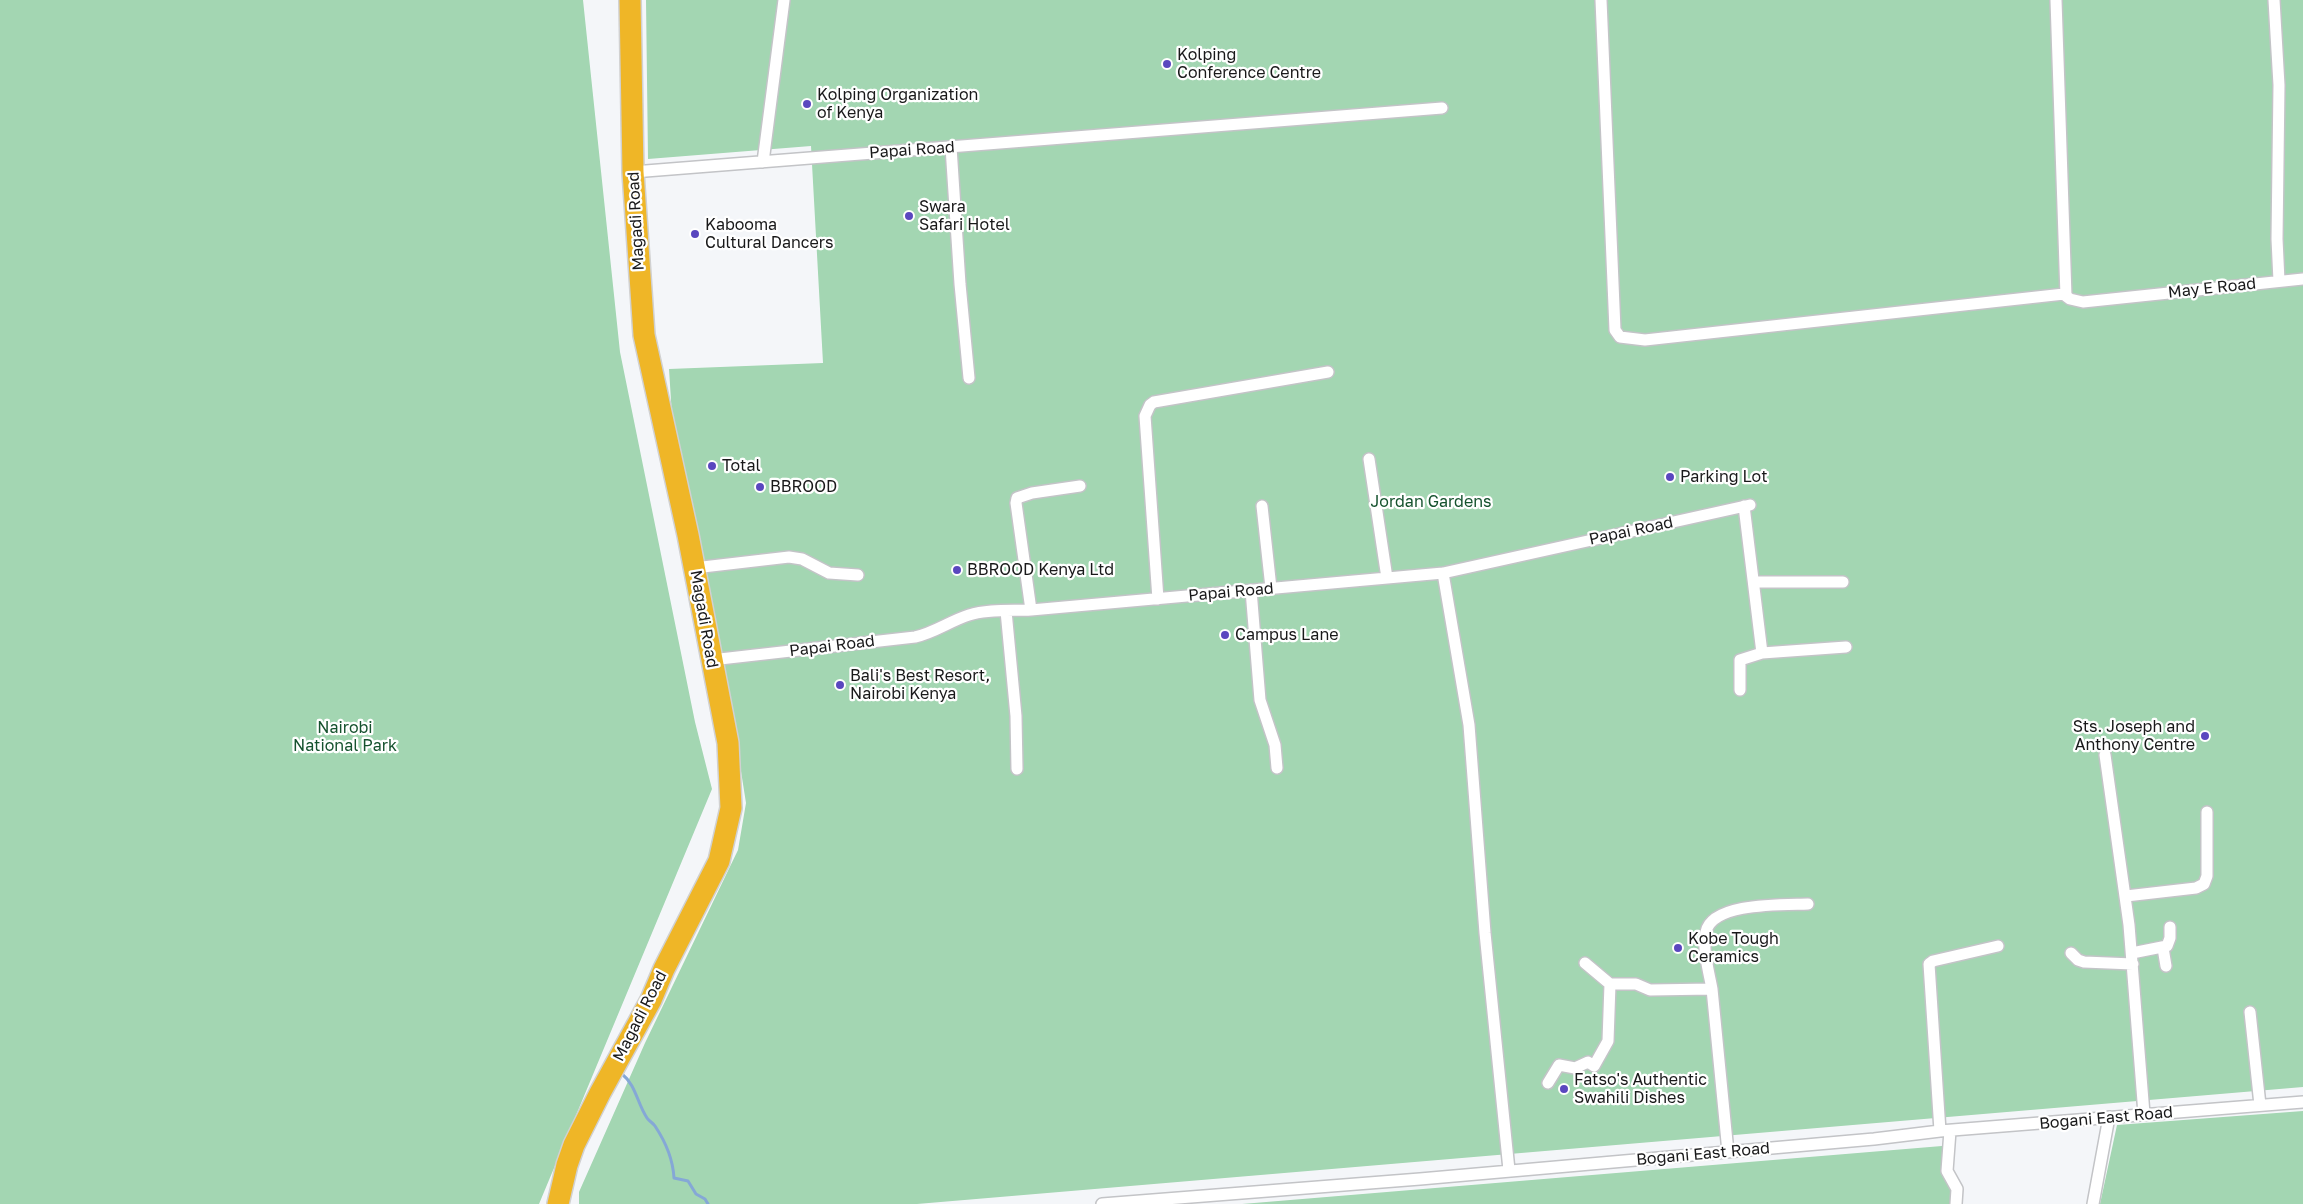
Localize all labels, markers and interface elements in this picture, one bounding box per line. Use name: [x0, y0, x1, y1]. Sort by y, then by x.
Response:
place label: Kolping Conference Centre: [1177, 45, 1321, 83]
marker: Kolping Conference Centre: [1161, 58, 1173, 70]
place label: Kolping Organization of Kenya: [817, 85, 978, 123]
marker: Kolping Organization of Kenya: [801, 98, 813, 110]
street label: Papai Road: [869, 137, 955, 163]
street label: Magadi Road: [624, 171, 648, 271]
place label: Swara Safari Hotel: [919, 197, 1010, 235]
marker: Swara Safari Hotel: [903, 210, 915, 222]
place label: Kabooma Cultural Dancers: [705, 215, 833, 253]
marker: Kabooma Cultural Dancers: [689, 228, 701, 240]
street label: May E Road: [2167, 274, 2257, 302]
place label: Total: [722, 456, 761, 476]
marker: Total: [706, 460, 718, 472]
place label: Parking Lot: [1680, 467, 1768, 487]
marker: Parking Lot: [1664, 471, 1676, 483]
place label: BBROOD: [770, 477, 837, 497]
marker: BBROOD: [754, 481, 766, 493]
park label: Jordan Gardens: [1370, 492, 1492, 512]
street label: Papai Road: [1587, 513, 1675, 549]
place label: BBROOD Kenya Ltd: [967, 560, 1114, 580]
marker: BBROOD Kenya Ltd: [951, 564, 963, 576]
street label: Magadi Road: [686, 569, 722, 669]
street label: Papai Road: [1187, 579, 1275, 605]
place label: Campus Lane: [1235, 625, 1339, 645]
marker: Campus Lane: [1219, 629, 1231, 641]
street label: Papai Road: [788, 631, 876, 661]
place label: Bali's Best Resort, Nairobi Kenya: [850, 666, 990, 704]
marker: Bali's Best Resort, Nairobi Kenya: [834, 679, 846, 691]
place label: Sts. Joseph and Anthony Centre: [2073, 717, 2195, 755]
park label: Nairobi National Park: [293, 718, 397, 756]
marker: Sts. Joseph and Anthony Centre: [2199, 730, 2211, 742]
place label: Kobe Tough Ceramics: [1688, 929, 1779, 967]
marker: Kobe Tough Ceramics: [1672, 942, 1684, 954]
street label: Magadi Road: [609, 968, 671, 1064]
place label: Fatso's Authentic Swahili Dishes: [1574, 1070, 1707, 1108]
marker: Fatso's Authentic Swahili Dishes: [1558, 1083, 1570, 1095]
street label: Bogani East Road: [2038, 1103, 2174, 1133]
street label: Bogani East Road: [1635, 1139, 1771, 1169]

